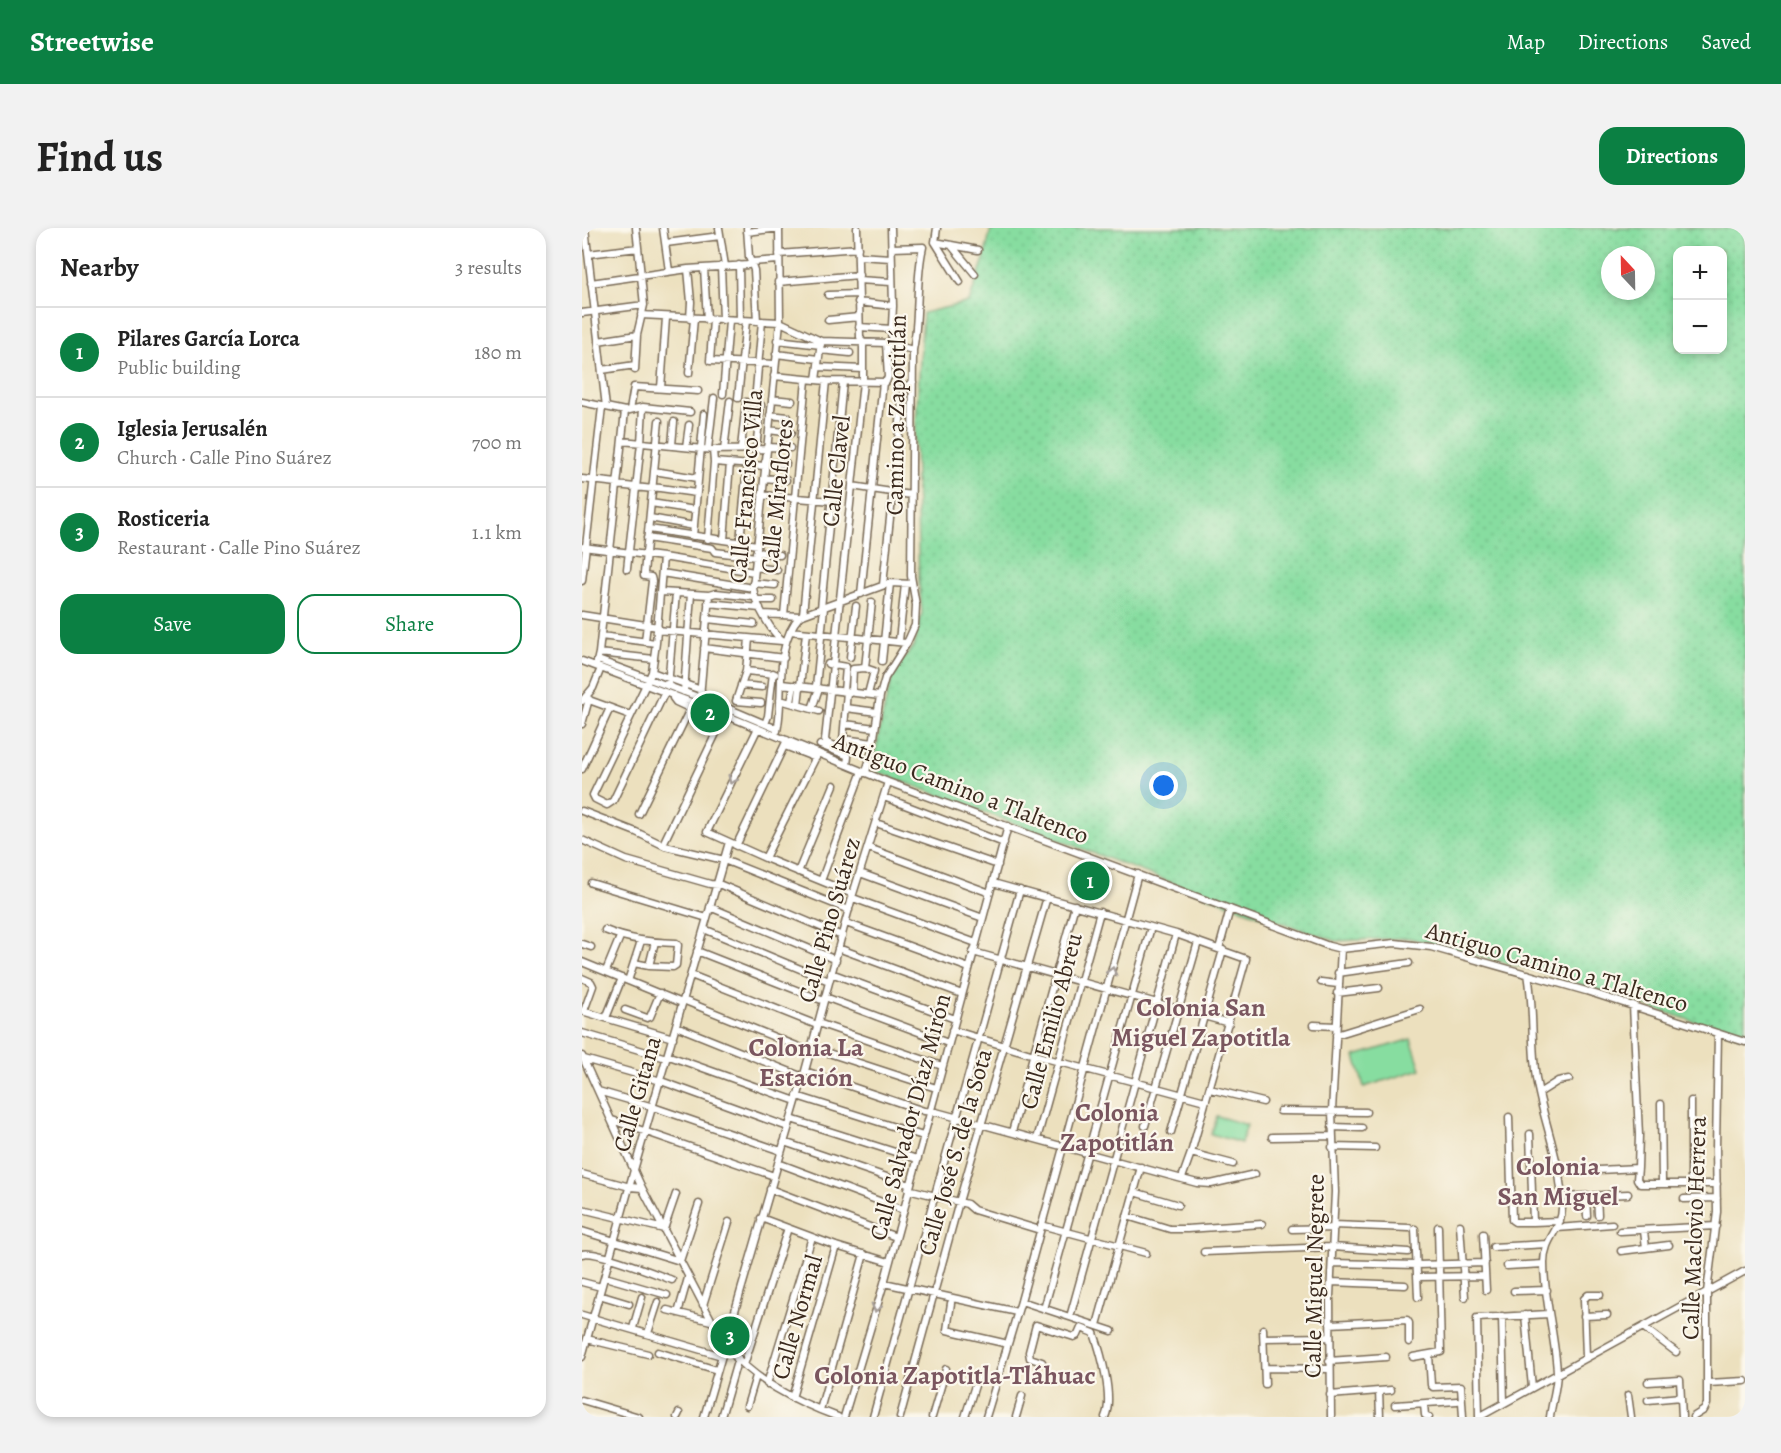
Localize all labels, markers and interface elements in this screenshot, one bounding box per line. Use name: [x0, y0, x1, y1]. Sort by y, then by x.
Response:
text: Streetwise: [30, 23, 154, 61]
text: Map: [1507, 28, 1545, 56]
text: Directions: [1578, 28, 1668, 56]
text: Saved: [1701, 28, 1751, 56]
button: Directions: [1599, 127, 1745, 185]
text: Find us: [36, 128, 163, 185]
north arrow: [1601, 246, 1655, 300]
map controls: [1673, 246, 1727, 354]
button: +: [1673, 246, 1727, 300]
text: Nearby: [60, 250, 139, 285]
text: 3 results: [455, 254, 522, 281]
button: −: [1673, 300, 1727, 354]
street label: Camino a Zapotitlán: [878, 314, 914, 516]
text: Pilares García Lorca: [117, 324, 300, 354]
text: 1: [76, 339, 83, 366]
text: 180 m: [474, 339, 522, 366]
text: Public building: [117, 354, 241, 381]
street label: Calle Francisco Villa: [722, 387, 771, 585]
text: Iglesia Jerusalén: [117, 414, 268, 444]
street label: Calle Clavel: [814, 414, 858, 528]
street label: Calle Miraflores: [753, 417, 801, 575]
text: 2: [75, 429, 84, 456]
text: 700 m: [472, 429, 522, 456]
text: Church · Calle Pino Suárez: [117, 444, 332, 471]
text: Rosticeria: [117, 504, 210, 534]
text: 3: [75, 519, 84, 546]
text: 1.1 km: [472, 519, 522, 546]
text: Restaurant · Calle Pino Suárez: [117, 534, 361, 561]
button: Save: [60, 594, 285, 654]
button: Share: [297, 594, 522, 654]
pin: 2: [690, 690, 730, 736]
street label: Antiguo Camino a Tlaltenco: [828, 724, 1093, 852]
your location: [1149, 771, 1178, 800]
one-way arrow: [728, 774, 739, 784]
street label: Calle Pino Suárez: [790, 834, 868, 1006]
pin: 1: [1070, 858, 1110, 904]
street label: Antiguo Camino a Tlaltenco: [1421, 914, 1692, 1020]
street label: Calle Emilio Abreu: [1012, 929, 1090, 1113]
one-way arrow: [1104, 966, 1117, 976]
street label: Calle Salvador Díaz Mirón: [862, 990, 958, 1244]
district label: Colonia San Miguel Zapotitla: [1111, 990, 1291, 1055]
district label: Colonia La Estación: [749, 1030, 864, 1095]
street label: Calle Gitana: [605, 1032, 669, 1156]
street label: Calle José S. de la Sota: [910, 1044, 1000, 1259]
district label: Colonia Zapotitlán: [1060, 1095, 1174, 1160]
street label: Calle Maclovio Herrera: [1674, 1115, 1714, 1340]
district label: Colonia San Miguel: [1498, 1149, 1619, 1214]
street label: Calle Miguel Negrete: [1296, 1174, 1332, 1378]
street label: Calle Normal: [764, 1251, 830, 1383]
one-way arrow: [871, 1303, 884, 1313]
pin: 3: [710, 1314, 750, 1358]
district label: Colonia Zapotitla-Tláhuac: [814, 1358, 1096, 1393]

